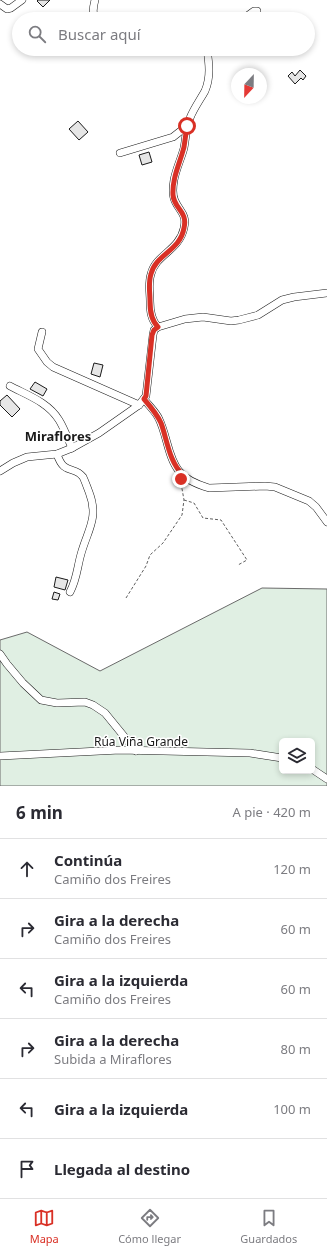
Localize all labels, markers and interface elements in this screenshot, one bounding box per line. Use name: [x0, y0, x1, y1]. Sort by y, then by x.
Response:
search box: [12, 12, 315, 56]
icon: search: [26, 23, 48, 45]
text: Buscar aquí: [58, 24, 141, 44]
north arrow: [231, 68, 267, 104]
route start: [178, 117, 196, 135]
district label: Miraflores: [25, 427, 91, 445]
route end: [172, 470, 190, 488]
street label: Rúa Viña Grande: [94, 733, 188, 750]
map controls: [279, 738, 315, 774]
button: layers: [279, 738, 315, 774]
text: 6 min: [16, 801, 63, 824]
text: A pie · 420 m: [233, 803, 311, 821]
text: Continúa: [54, 850, 122, 870]
icon: ahead: [16, 858, 38, 880]
text: 120 m: [273, 860, 311, 878]
text: Camiño dos Freires: [54, 870, 171, 888]
text: Gira a la derecha: [54, 910, 179, 930]
icon: right: [16, 918, 38, 940]
text: 60 m: [281, 920, 311, 938]
text: Camiño dos Freires: [54, 930, 171, 948]
text: Gira a la izquierda: [54, 970, 188, 990]
icon: left: [16, 978, 38, 1000]
text: 60 m: [281, 980, 311, 998]
text: Camiño dos Freires: [54, 990, 171, 1008]
text: Gira a la derecha: [54, 1030, 179, 1050]
icon: right: [16, 1038, 38, 1060]
text: 80 m: [281, 1040, 311, 1058]
text: Subida a Miraflores: [54, 1050, 172, 1068]
icon: left: [16, 1098, 38, 1120]
text: Gira a la izquierda: [54, 1099, 188, 1119]
text: 100 m: [273, 1100, 311, 1118]
icon: arrive: [16, 1158, 38, 1180]
text: Llegada al destino: [54, 1159, 190, 1179]
tab: Mapa: [30, 1207, 59, 1246]
tab: Cómo llegar: [118, 1207, 181, 1246]
tab: Guardados: [240, 1207, 297, 1246]

